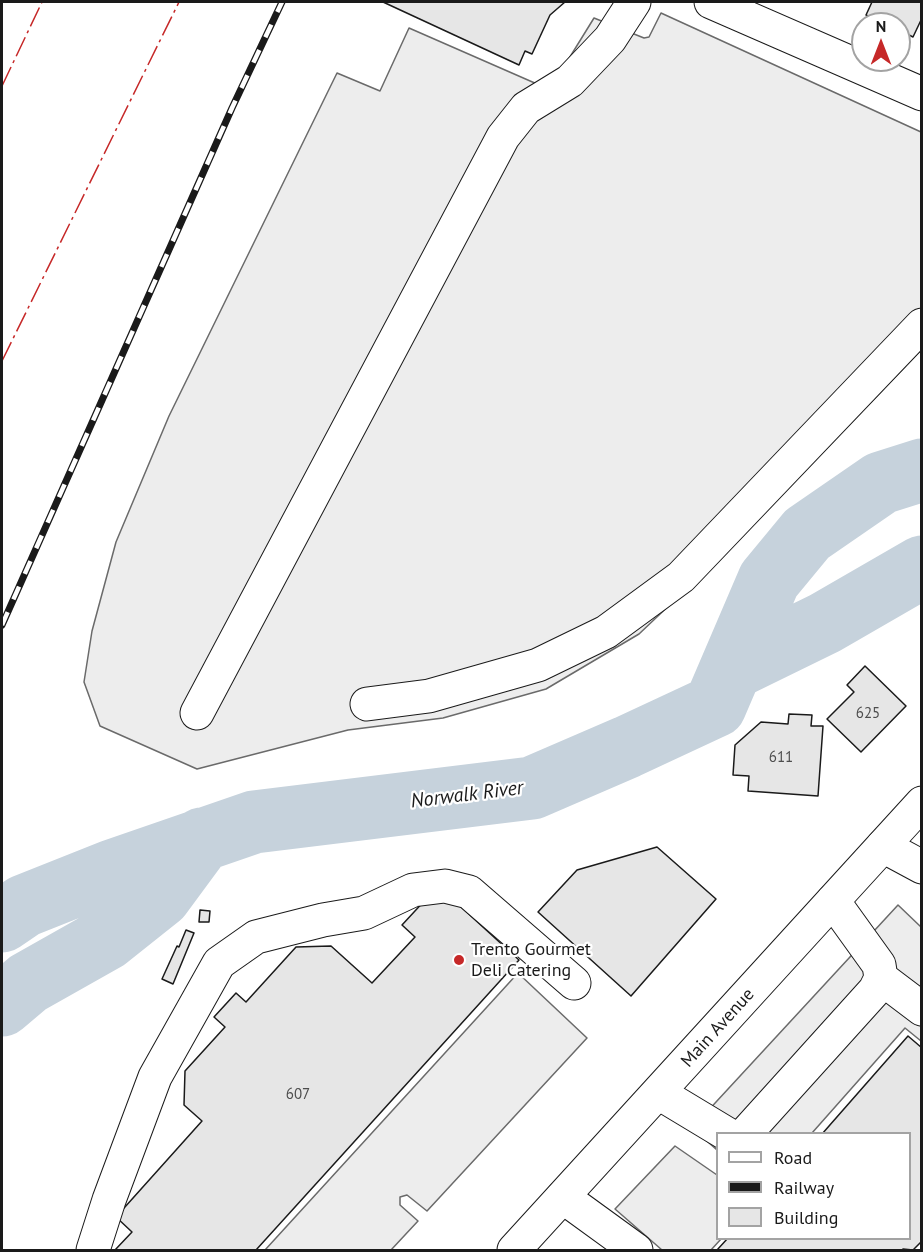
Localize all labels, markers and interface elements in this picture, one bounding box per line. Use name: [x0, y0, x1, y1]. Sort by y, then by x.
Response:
north arrow: [851, 12, 911, 72]
text: N: [876, 16, 886, 36]
house number: 625: [856, 705, 880, 723]
house number: 611: [769, 749, 793, 767]
water label: Norwalk River: [409, 776, 525, 814]
place label: Trento Gourmet Deli Catering: [471, 939, 591, 982]
marker: Trento Gourmet Deli Catering: [452, 953, 466, 967]
street label: Main Avenue: [677, 984, 759, 1072]
house number: 607: [286, 1086, 310, 1104]
legend: [716, 1132, 911, 1240]
text: Road: [774, 1146, 812, 1169]
text: Railway: [774, 1176, 834, 1199]
text: Building: [774, 1206, 838, 1229]

